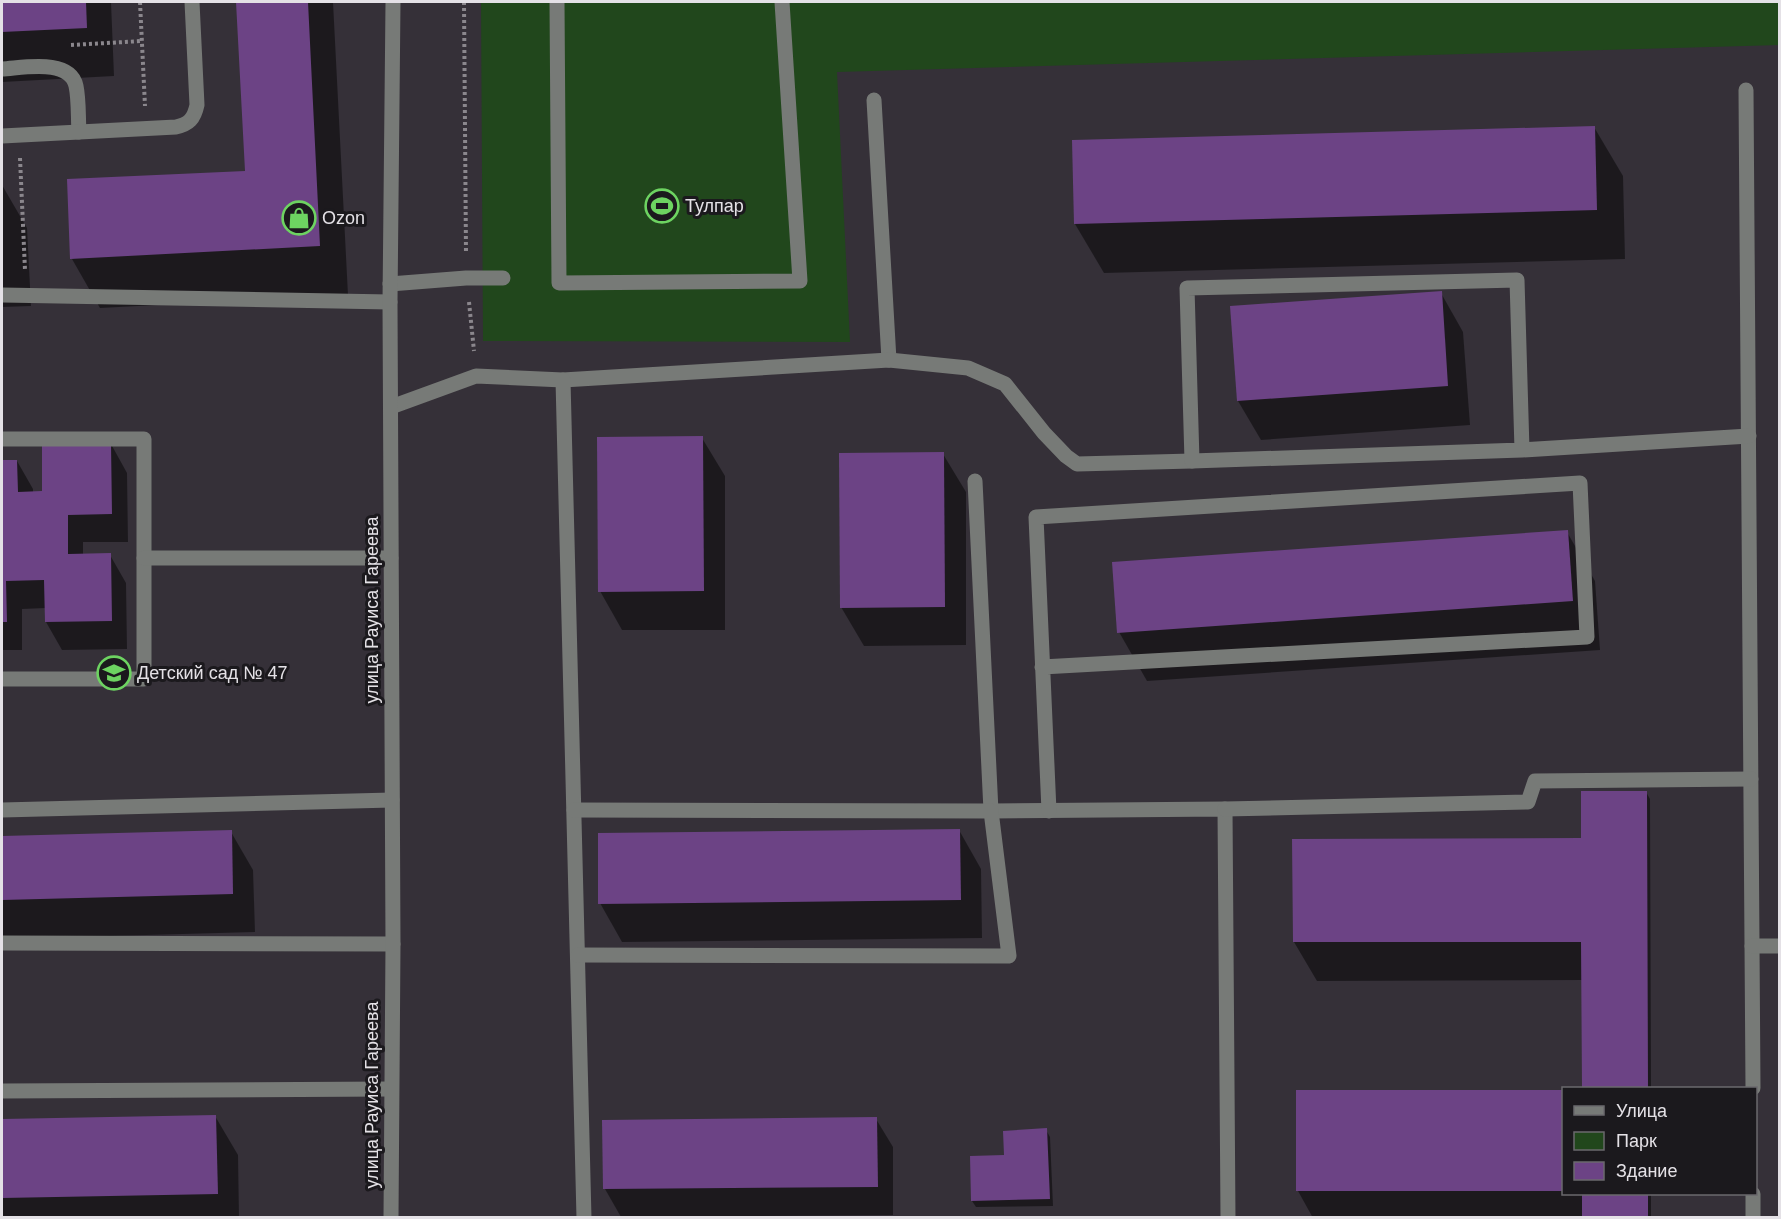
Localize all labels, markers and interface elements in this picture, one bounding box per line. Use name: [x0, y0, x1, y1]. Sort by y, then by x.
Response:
sports icon: Тулпар: [644, 188, 680, 224]
place label: Тулпар: [685, 196, 744, 216]
shop icon: Ozon: [281, 200, 317, 236]
place label: Ozon: [322, 208, 365, 228]
street label: улица Рауиса Гареева: [362, 516, 382, 703]
school or university icon: Детский сад № 47: [96, 655, 132, 691]
place label: Детский сад № 47: [137, 663, 287, 683]
street label: улица Рауиса Гареева: [362, 1001, 382, 1188]
legend: [1562, 1087, 1757, 1195]
text: Улица: [1616, 1101, 1668, 1121]
text: Парк: [1616, 1131, 1657, 1151]
text: Здание: [1616, 1161, 1677, 1181]

